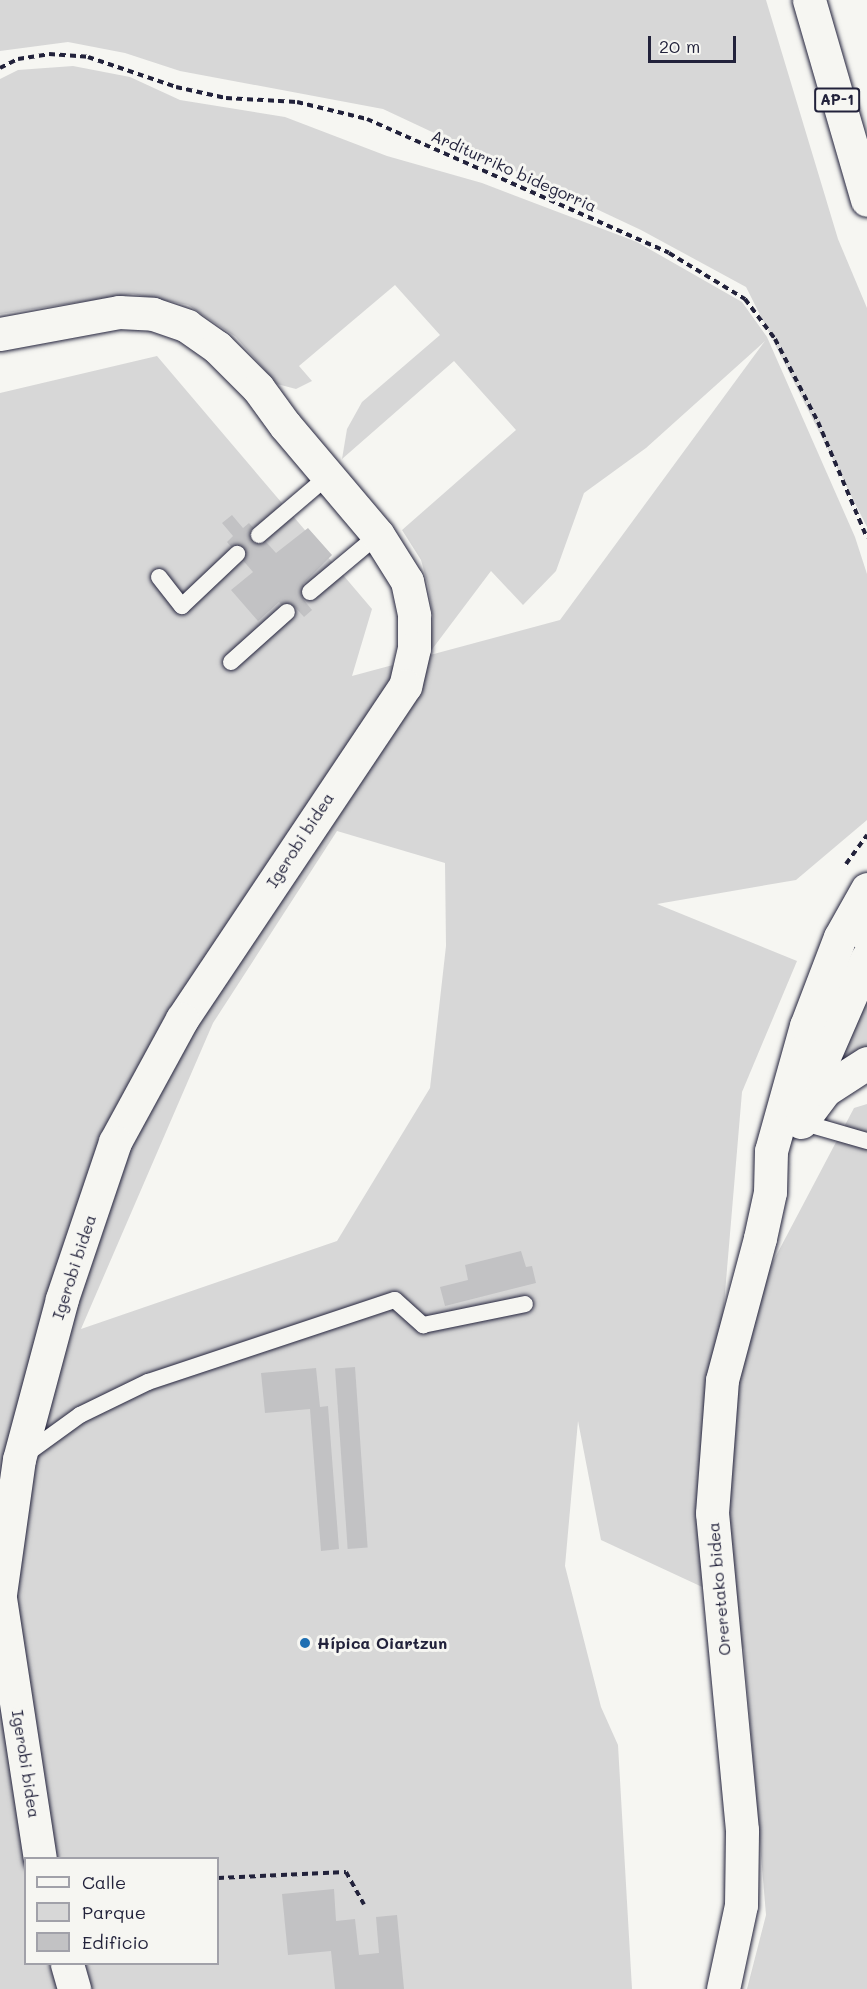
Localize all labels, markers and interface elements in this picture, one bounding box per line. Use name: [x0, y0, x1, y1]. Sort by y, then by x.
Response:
scale bar: [651, 24, 740, 62]
text: 20 m: [659, 34, 700, 58]
road number: AP-1: [813, 88, 861, 112]
street label: Arditurriko bidegorria: [428, 126, 600, 216]
street label: Igerobi bidea: [262, 789, 338, 891]
street label: Igerobi bidea: [48, 1212, 100, 1322]
street label: Oreretako bidea: [704, 1522, 734, 1656]
place label: Hípica Oiartzun: [317, 1633, 447, 1653]
marker: Hípica Oiartzun: [298, 1636, 312, 1650]
street label: Igerobi bidea: [8, 1709, 44, 1819]
legend: [24, 1857, 219, 1965]
text: Calle: [82, 1870, 126, 1894]
text: Parque: [82, 1900, 146, 1924]
text: Edificio: [82, 1930, 149, 1954]

